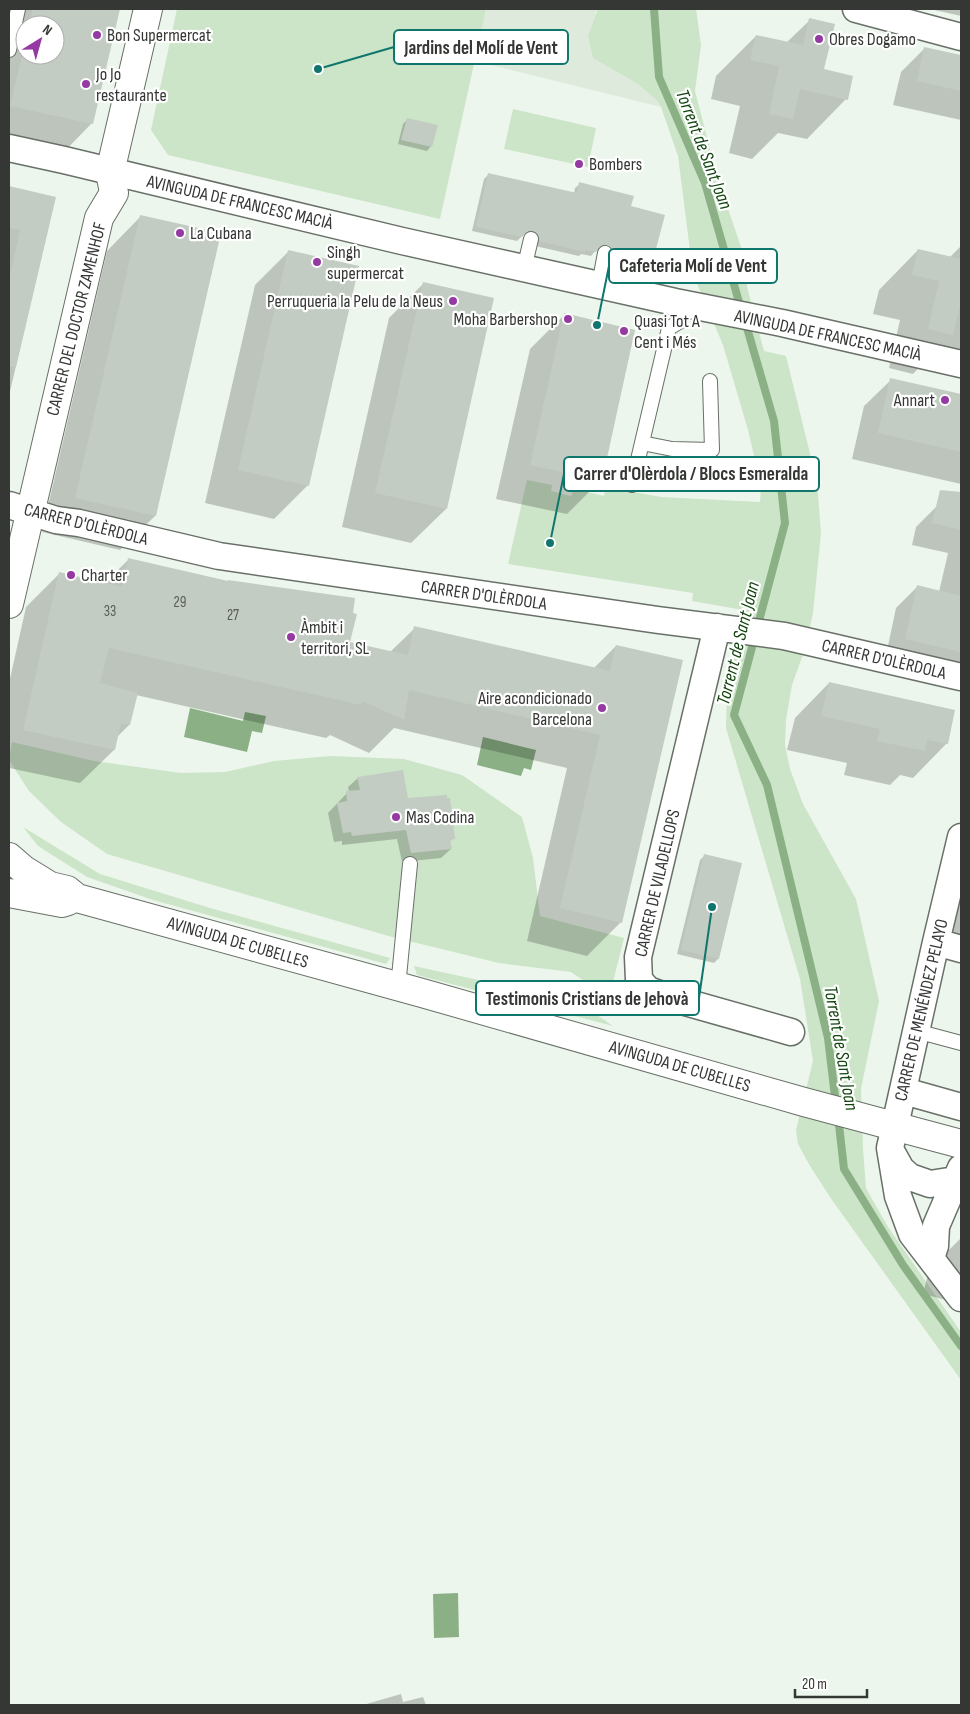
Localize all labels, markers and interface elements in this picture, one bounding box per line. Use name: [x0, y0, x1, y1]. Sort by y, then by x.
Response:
north arrow: [15, 15, 65, 65]
text: N: [39, 21, 56, 39]
place label: Bon Supermercat: [107, 25, 212, 46]
marker: Bon Supermercat: [91, 29, 103, 41]
place label: Obres Dogamo: [829, 29, 916, 50]
callout: Jardins del Molí de Vent: [394, 30, 568, 64]
marker: Obres Dogamo: [813, 33, 825, 45]
text: Jardins del Molí de Vent: [403, 37, 558, 60]
place label: Jo Jo restaurante: [95, 64, 167, 106]
marker: Jo Jo restaurante: [80, 78, 92, 90]
water label: Torrent de Sant Joan: [670, 86, 737, 213]
place label: Bombers: [589, 154, 642, 175]
marker: Bombers: [573, 158, 585, 170]
street label: AVINGUDA DE FRANCESC MACIÀ: [144, 171, 335, 234]
street label: CARRER DEL DOCTOR ZAMENHOF: [42, 220, 111, 418]
place label: La Cubana: [190, 223, 252, 244]
marker: La Cubana: [174, 227, 186, 239]
place label: Singh supermercat: [327, 242, 404, 284]
callout: Cafeteria Molí de Vent: [609, 249, 777, 283]
text: Cafeteria Molí de Vent: [619, 255, 767, 278]
marker: Singh supermercat: [311, 256, 323, 268]
place label: Perruqueria la Pelu de la Neus: [267, 291, 443, 312]
marker: Perruqueria la Pelu de la Neus: [447, 295, 459, 307]
street label: AVINGUDA DE FRANCESC MACIÀ: [732, 305, 923, 366]
place label: Moha Barbershop: [453, 309, 558, 330]
place label: Quasi Tot A Cent i Més: [634, 311, 700, 353]
marker: Moha Barbershop: [562, 313, 574, 325]
marker: Quasi Tot A Cent i Més: [618, 325, 630, 337]
place label: Annart: [893, 390, 936, 411]
marker: Annart: [939, 394, 951, 406]
callout: Carrer d'Olèrdola / Blocs Esmeralda: [564, 457, 819, 491]
text: Carrer d'Olèrdola / Blocs Esmeralda: [574, 463, 808, 486]
street label: CARRER D'OLÈRDOLA: [22, 499, 150, 550]
place label: Charter: [81, 565, 128, 586]
marker: Charter: [65, 569, 77, 581]
street label: CARRER D'OLÈRDOLA: [420, 576, 549, 615]
water label: Torrent de Sant Joan: [712, 579, 765, 707]
house number: 29: [174, 593, 186, 612]
house number: 33: [104, 602, 116, 621]
house number: 27: [227, 606, 239, 625]
place label: Àmbit i territori, SL: [300, 617, 370, 659]
marker: Àmbit i territori, SL: [285, 631, 297, 643]
street label: CARRER D'OLÈRDOLA: [820, 635, 948, 684]
place label: Aire acondicionado Barcelona: [477, 688, 592, 730]
marker: Aire acondicionado Barcelona: [596, 702, 608, 714]
place label: Mas Codina: [406, 807, 475, 828]
street label: CARRER DE VILADELLOPS: [630, 807, 685, 959]
marker: Mas Codina: [390, 811, 402, 823]
street label: AVINGUDA DE CUBELLES: [164, 912, 311, 973]
street label: CARRER DE MENÉNDEZ PELAYO: [890, 917, 953, 1103]
callout: Testimonis Cristians de Jehovà: [476, 981, 699, 1015]
water label: Torrent de Sant Joan: [818, 984, 863, 1112]
text: Testimonis Cristians de Jehovà: [485, 988, 689, 1011]
street label: AVINGUDA DE CUBELLES: [606, 1036, 753, 1097]
scale bar: [795, 1666, 868, 1698]
text: 20 m: [802, 1675, 827, 1694]

